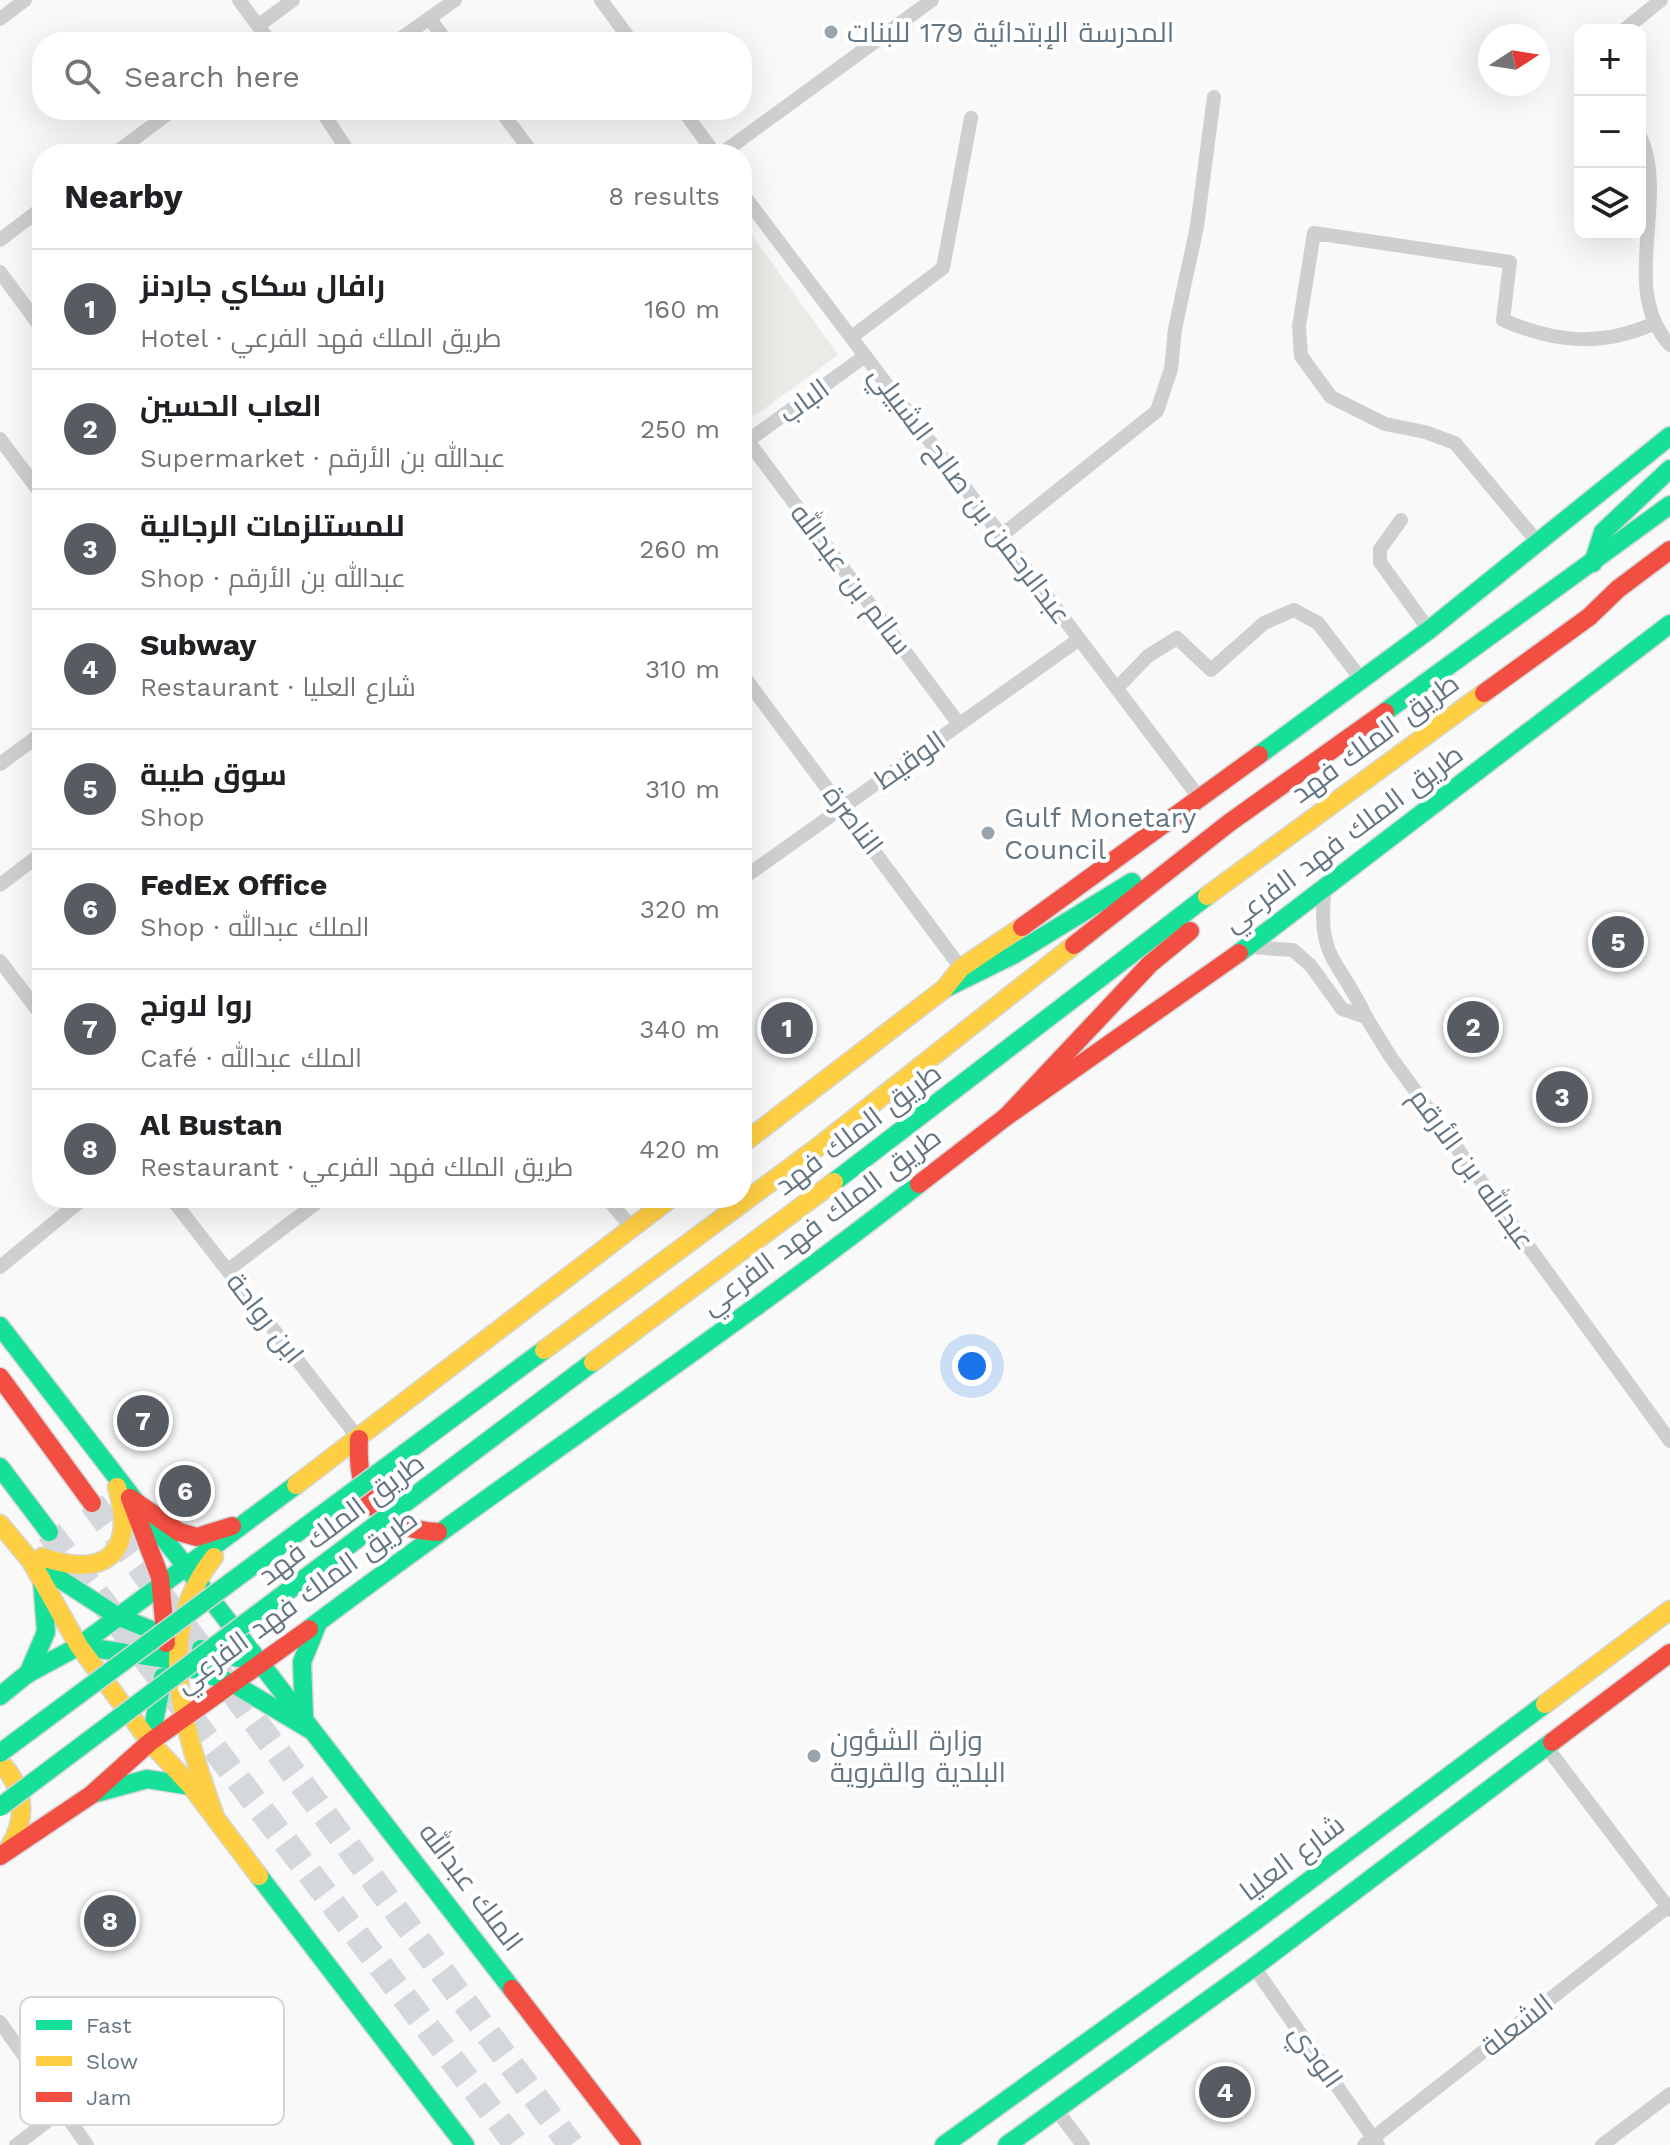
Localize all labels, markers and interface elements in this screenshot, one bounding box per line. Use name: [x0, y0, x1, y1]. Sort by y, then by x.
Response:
place label: المدرسة الإبتدائية 179 للبنات: [847, 16, 1174, 50]
marker: المدرسة الإبتدائية 179 للبنات: [822, 23, 840, 41]
north arrow: [1478, 24, 1550, 96]
map controls: [1574, 24, 1646, 240]
button: +: [1574, 24, 1646, 96]
search box: [32, 32, 752, 120]
icon: search: [60, 54, 104, 98]
text: Search here: [124, 59, 300, 94]
button: −: [1574, 96, 1646, 168]
button: layers: [1574, 168, 1646, 240]
text: Nearby: [64, 176, 183, 216]
text: 8 results: [608, 181, 720, 211]
text: رافال سكاي جاردنز: [140, 268, 385, 303]
text: 1: [84, 294, 96, 324]
text: 160 m: [644, 294, 720, 324]
text: Hotel · طريق الملك فهد الفرعي: [140, 323, 502, 353]
street label: عبدالرحمن بن صالح الشبيلي: [858, 359, 1078, 634]
street label: الباب: [773, 372, 835, 430]
text: العاب الحسين: [140, 388, 322, 423]
text: 2: [82, 414, 98, 444]
text: 250 m: [640, 414, 720, 444]
text: Supermarket · عبدالله بن الأرقم: [140, 443, 506, 473]
street label: سالم بن عبدالله: [781, 496, 920, 663]
text: للمستلزمات الرجالية: [140, 508, 405, 543]
text: 3: [82, 534, 98, 564]
text: 260 m: [639, 534, 720, 564]
text: Shop · عبدالله بن الأرقم: [140, 563, 406, 593]
text: Subway: [140, 627, 256, 662]
text: 4: [82, 654, 98, 684]
text: 310 m: [645, 654, 720, 684]
street label: طريق الملك فهد: [1285, 666, 1465, 810]
text: Restaurant · شارع العليا: [140, 672, 416, 702]
street label: الوقيط: [868, 724, 952, 796]
street label: طريق الملك فهد الفرعي: [1217, 737, 1472, 943]
text: سوق طيبة: [140, 757, 287, 792]
text: 5: [82, 774, 98, 804]
text: 310 m: [645, 774, 720, 804]
street label: الناصرة: [816, 779, 890, 861]
place label: Gulf Monetary Council: [1004, 801, 1197, 866]
text: Shop: [140, 802, 205, 832]
marker: Gulf Monetary Council: [979, 824, 997, 842]
text: FedEx Office: [140, 867, 327, 902]
text: 6: [82, 894, 98, 924]
text: 320 m: [640, 894, 720, 924]
text: Shop · الملك عبدالله: [140, 912, 369, 942]
pin: 5: [1592, 912, 1644, 972]
text: روا لاونج: [140, 988, 252, 1023]
pin: 2: [1447, 997, 1499, 1057]
pin: 1: [761, 998, 813, 1058]
text: 7: [82, 1014, 98, 1044]
text: 340 m: [639, 1014, 720, 1044]
text: Café · الملك عبدالله: [140, 1043, 362, 1073]
street label: طريق الملك فهد: [769, 1056, 947, 1202]
pin: 3: [1536, 1067, 1588, 1127]
street label: عبدالله بن الأرقم: [1400, 1081, 1543, 1258]
text: Al Bustan: [140, 1107, 283, 1142]
street label: طريق الملك فهد الفرعي: [695, 1120, 950, 1326]
text: 8: [82, 1134, 98, 1164]
text: 420 m: [639, 1134, 720, 1164]
text: Restaurant · طريق الملك فهد الفرعي: [140, 1152, 573, 1182]
street label: ابن رواحة: [219, 1266, 311, 1370]
your location: [952, 1346, 992, 1386]
pin: 7: [117, 1391, 169, 1451]
street label: طريق الملك فهد: [252, 1446, 430, 1592]
pin: 6: [159, 1461, 211, 1521]
street label: طريق الملك فهد الفرعي: [168, 1502, 427, 1704]
place label: وزارة الشؤون البلدية والقروية: [830, 1724, 1006, 1789]
marker: وزارة الشؤون البلدية والقروية: [805, 1747, 823, 1765]
street label: شارع العليا: [1233, 1808, 1352, 1909]
street label: الملك عبدالله: [412, 1815, 532, 1958]
pin: 8: [84, 1891, 136, 1951]
street label: الشعلة: [1475, 1987, 1559, 2063]
legend: [20, 1997, 284, 2125]
text: Fast: [86, 2013, 132, 2038]
street label: الودي: [1278, 2018, 1350, 2097]
text: Slow: [86, 2049, 138, 2074]
pin: 4: [1199, 2062, 1251, 2122]
text: Jam: [86, 2085, 131, 2110]

